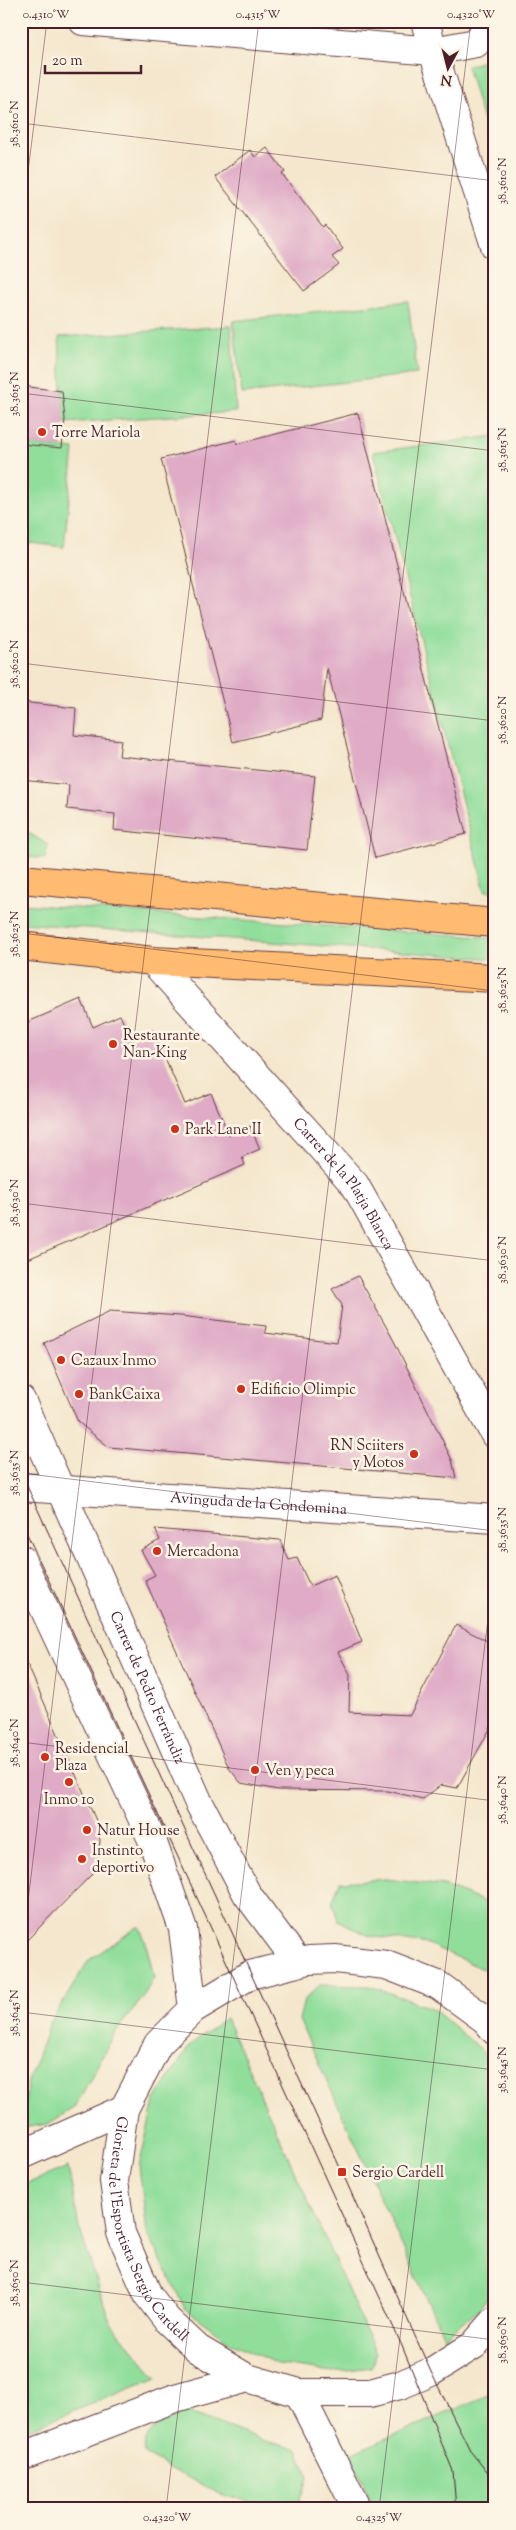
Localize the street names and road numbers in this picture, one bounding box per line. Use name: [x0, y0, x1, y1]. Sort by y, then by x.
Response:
street label: Carrer de la Platja Blanca: [287, 1114, 398, 1254]
street label: Avinguda de la Condomina: [169, 1488, 348, 1521]
street label: Carrer de Pedro Ferrándiz: [104, 1608, 189, 1768]
street label: Glorieta de l'Esportista Sergio Cardell: [102, 2115, 193, 2347]

